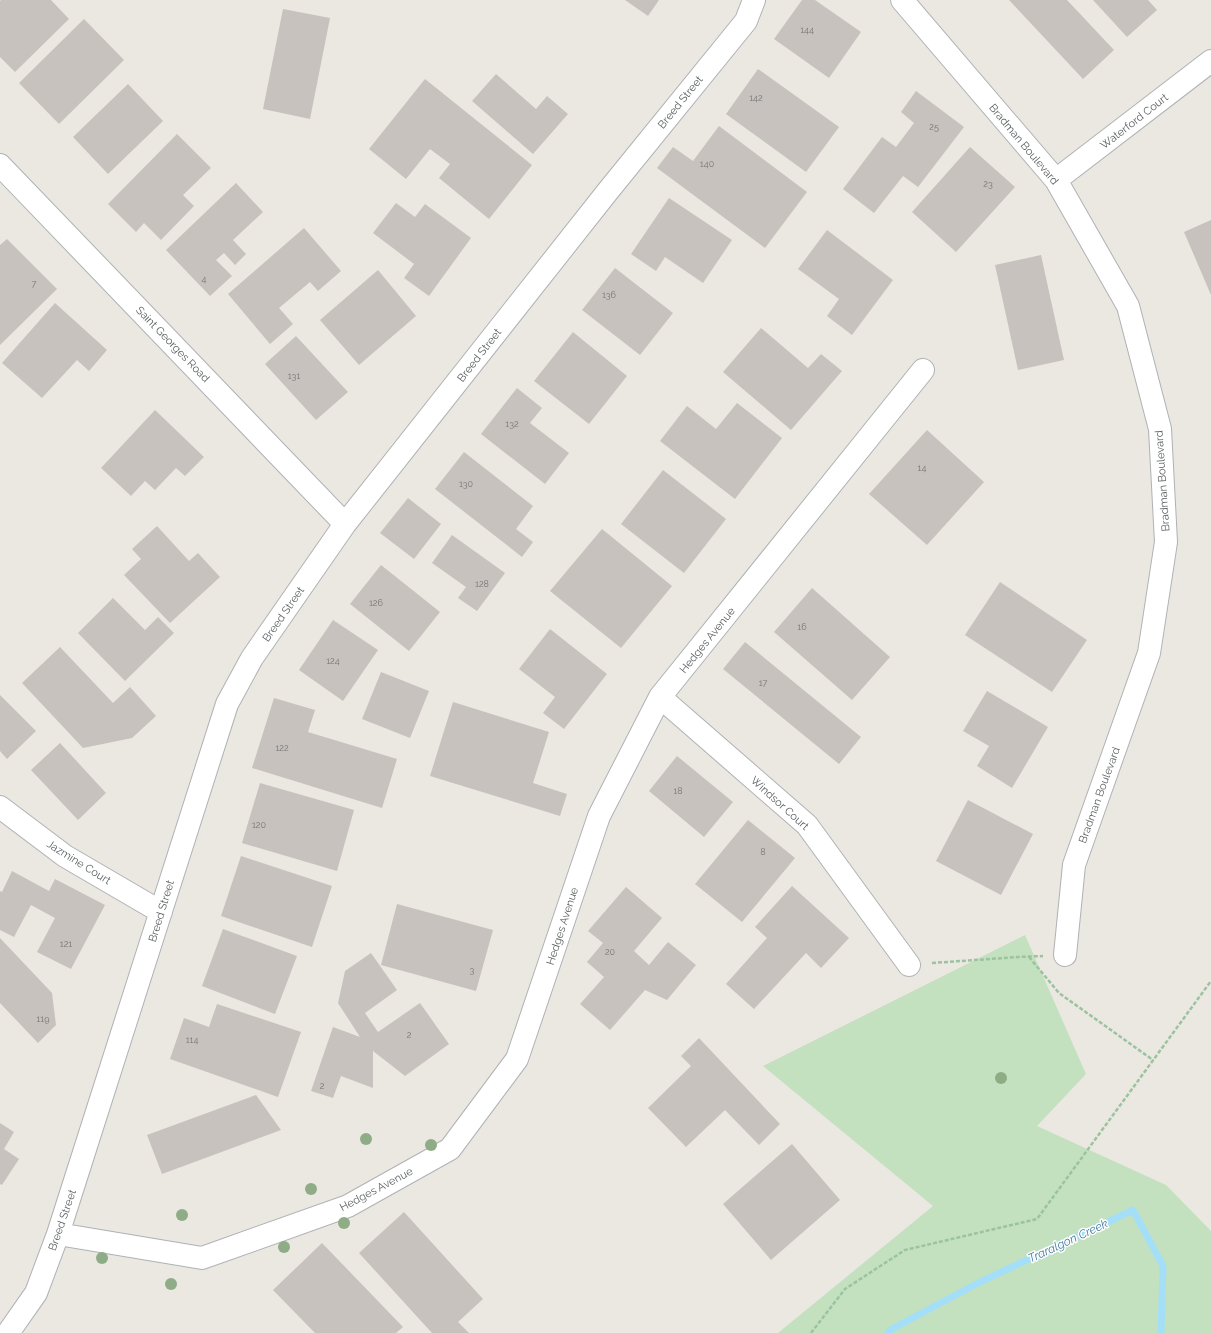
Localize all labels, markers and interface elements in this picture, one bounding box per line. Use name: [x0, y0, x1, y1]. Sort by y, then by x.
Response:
house number: 144: [800, 25, 814, 35]
street label: Breed Street: [655, 73, 706, 131]
street label: Waterford Court: [1098, 91, 1171, 152]
house number: 142: [749, 93, 763, 103]
street label: Bradman Boulevard: [986, 101, 1061, 187]
house number: 25: [929, 122, 939, 132]
house number: 140: [700, 159, 715, 169]
house number: 23: [983, 179, 993, 189]
house number: 4: [202, 274, 207, 284]
house number: 7: [32, 279, 37, 289]
house number: 136: [602, 290, 617, 300]
street label: Saint Georges Road: [133, 304, 212, 385]
street label: Breed Street: [455, 326, 504, 385]
house number: 131: [288, 371, 300, 381]
house number: 132: [505, 419, 519, 429]
street label: Bradman Boulevard: [1152, 430, 1173, 532]
house number: 14: [918, 463, 926, 473]
house number: 130: [459, 479, 474, 489]
house number: 128: [475, 579, 489, 589]
street label: Breed Street: [260, 584, 307, 644]
house number: 126: [369, 598, 384, 608]
street label: Hedges Avenue: [677, 604, 738, 676]
house number: 16: [797, 622, 807, 632]
house number: 124: [326, 656, 340, 666]
house number: 17: [759, 678, 767, 688]
house number: 122: [275, 743, 289, 753]
street label: Bradman Boulevard: [1076, 745, 1123, 845]
street label: Windsor Court: [748, 774, 812, 833]
house number: 18: [673, 786, 683, 796]
house number: 120: [252, 820, 267, 830]
street label: Jazmine Court: [44, 838, 113, 887]
house number: 8: [760, 847, 766, 857]
street label: Breed Street: [146, 878, 177, 944]
street label: Hedges Avenue: [544, 885, 581, 967]
house number: 121: [60, 939, 72, 949]
house number: 20: [605, 947, 616, 957]
house number: 3: [470, 965, 475, 975]
house number: 119: [37, 1014, 49, 1024]
house number: 2: [407, 1030, 412, 1040]
house number: 114: [186, 1035, 198, 1045]
house number: 2: [320, 1081, 325, 1091]
street label: Hedges Avenue: [337, 1164, 415, 1214]
street label: Breed Street: [46, 1187, 79, 1253]
water label: Traralgon Creek: [1026, 1216, 1111, 1266]

